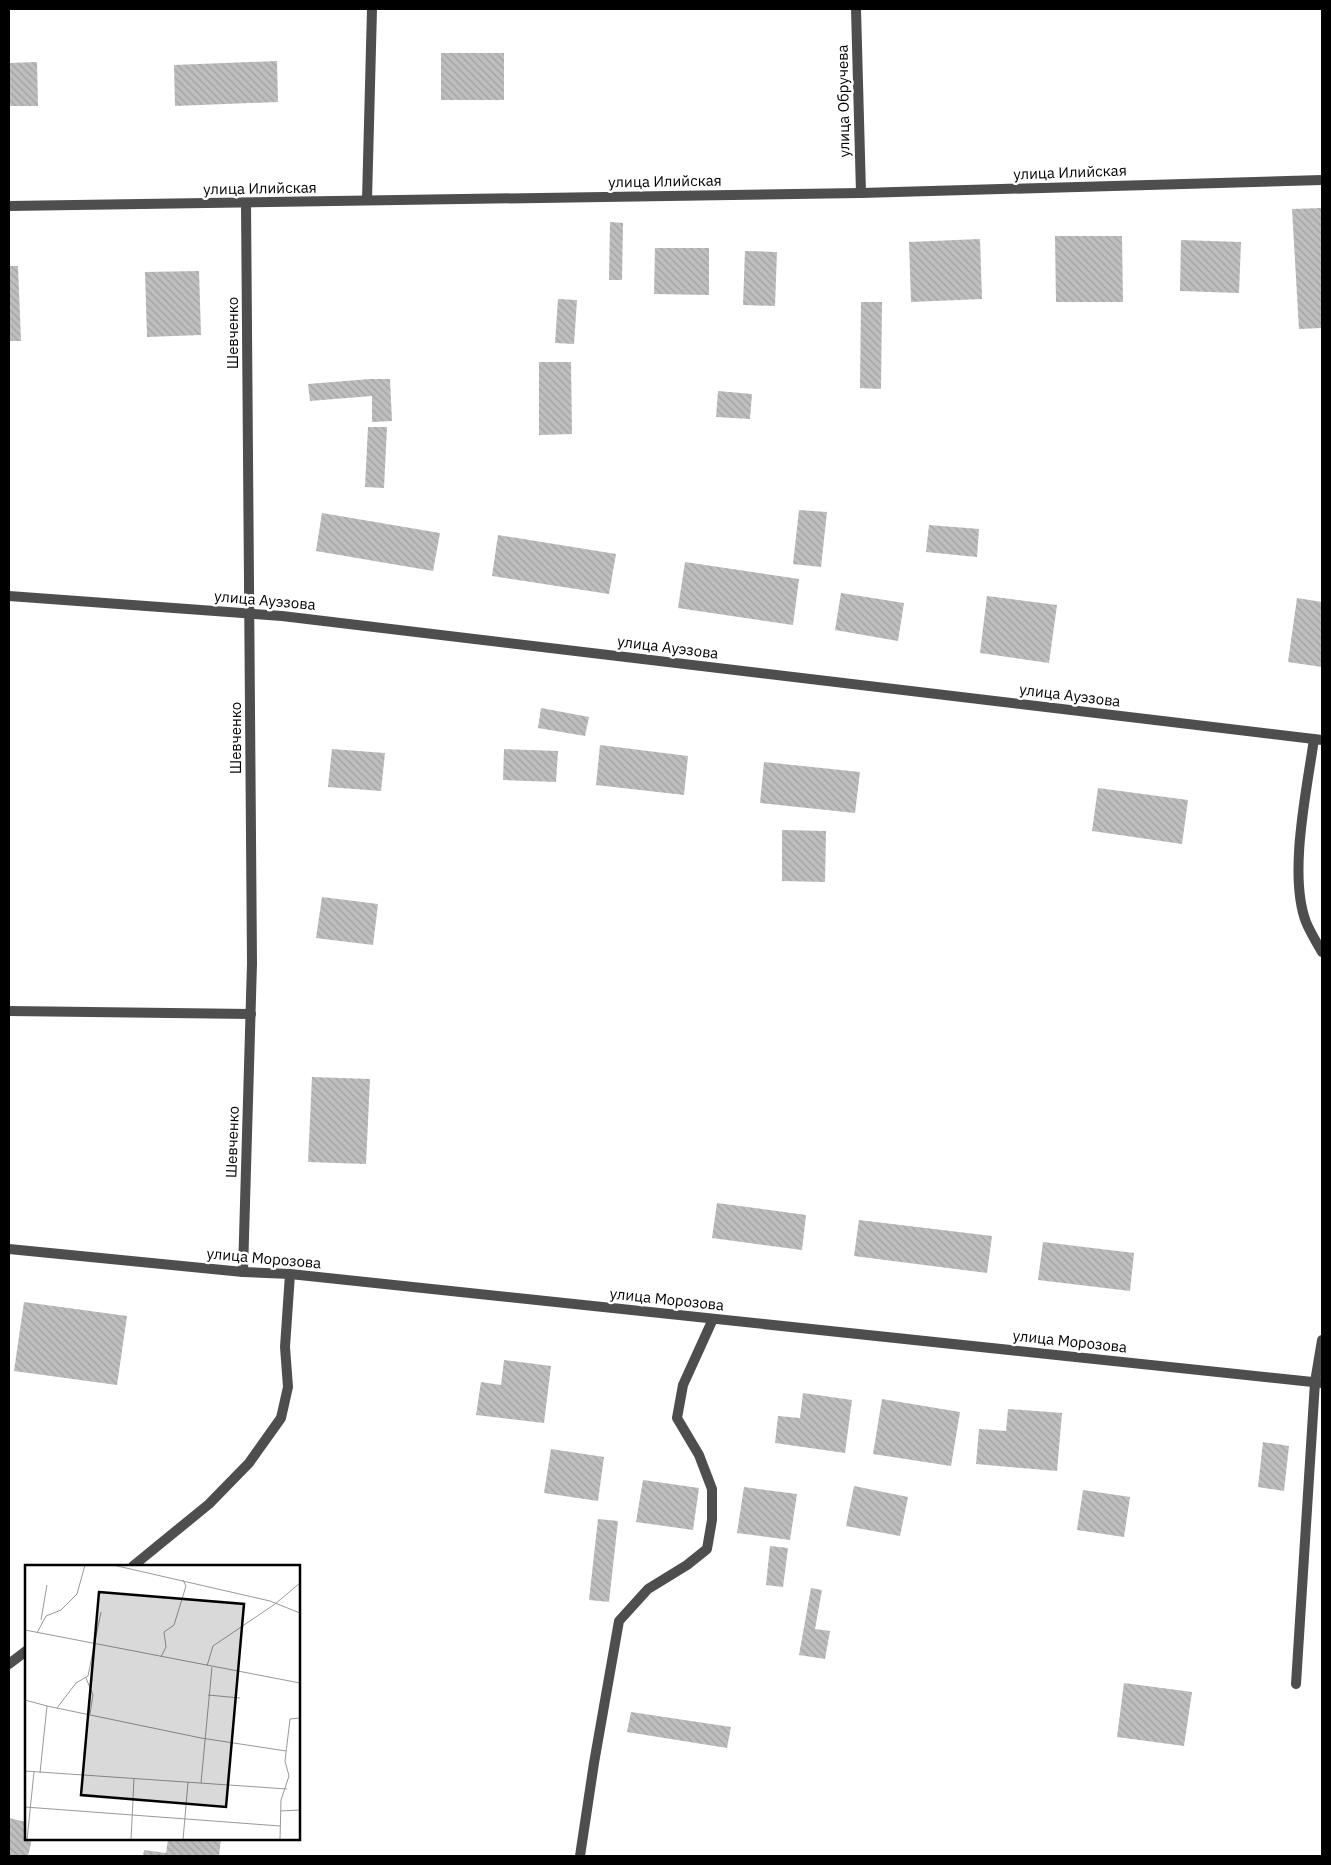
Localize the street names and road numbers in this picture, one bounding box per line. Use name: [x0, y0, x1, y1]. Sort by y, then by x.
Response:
street label: улица Обручева: [833, 44, 853, 158]
street label: улица Илийская: [1013, 161, 1127, 183]
street label: улица Илийская: [608, 171, 722, 191]
street label: улица Илийская: [203, 178, 317, 198]
street label: Шевченко: [223, 297, 242, 369]
street label: улица Ауэзова: [213, 586, 317, 614]
street label: улица Ауэзова: [616, 631, 720, 663]
street label: улица Ауэзова: [1018, 679, 1122, 711]
street label: Шевченко: [226, 702, 245, 774]
street label: Шевченко: [221, 1105, 243, 1179]
street label: улица Морозова: [206, 1244, 322, 1272]
street label: улица Морозова: [609, 1284, 725, 1314]
street label: улица Морозова: [1012, 1326, 1128, 1356]

